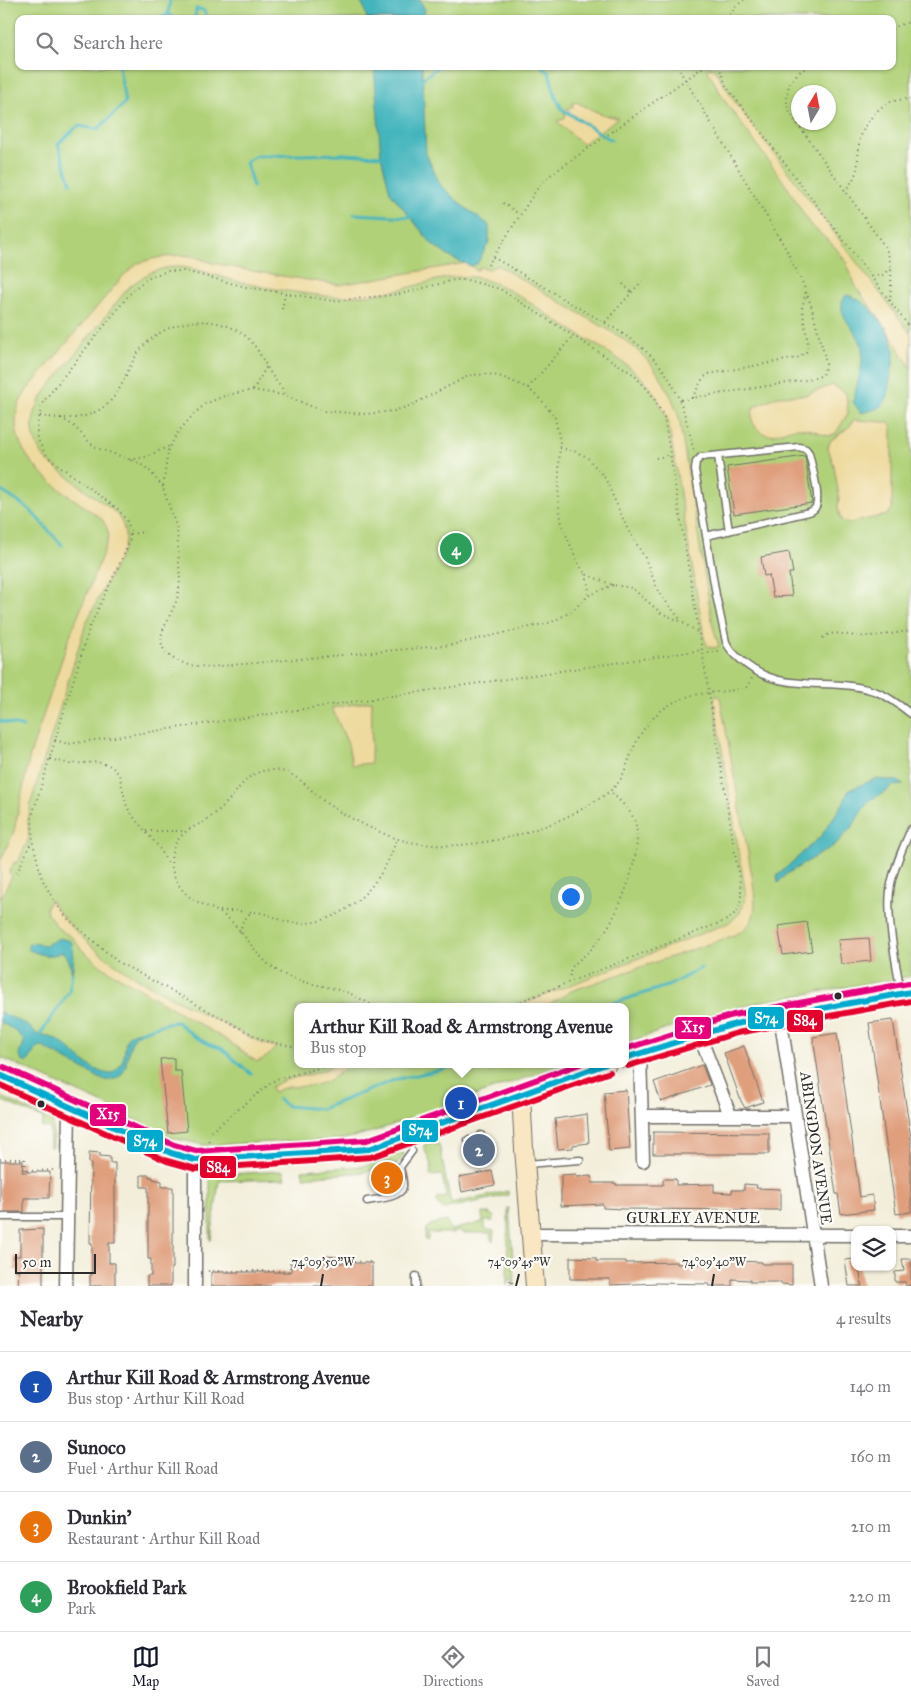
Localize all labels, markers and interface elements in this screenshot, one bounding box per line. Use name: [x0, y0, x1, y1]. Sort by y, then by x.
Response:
search box: [15, 15, 896, 70]
icon: search: [33, 29, 61, 57]
text: Search here: [73, 31, 163, 54]
north arrow: [791, 85, 836, 130]
pin: 4: [440, 530, 472, 568]
your location: [558, 884, 584, 910]
unlabelled marker: [833, 991, 843, 1001]
popup: [294, 1003, 629, 1068]
line badge: S74: [747, 1006, 785, 1030]
line badge: S84: [786, 1009, 824, 1033]
text: S74: [755, 1010, 779, 1028]
text: S84: [793, 1012, 818, 1030]
text: Arthur Kill Road & Armstrong Avenue: [310, 1015, 613, 1038]
line badge: X15: [674, 1016, 712, 1040]
text: X15: [681, 1019, 705, 1036]
text: Bus stop: [310, 1038, 366, 1057]
street label: ABINGDON AVENUE: [796, 1069, 836, 1226]
pin: 1: [445, 1084, 477, 1122]
unlabelled marker: [36, 1099, 46, 1109]
line badge: X15: [89, 1103, 127, 1127]
text: X15: [96, 1106, 120, 1123]
line badge: S74: [401, 1119, 439, 1143]
text: S74: [409, 1122, 433, 1140]
line badge: S74: [126, 1129, 164, 1153]
pin: 2: [463, 1131, 495, 1169]
text: S74: [134, 1133, 158, 1151]
line badge: S84: [199, 1155, 237, 1179]
text: S84: [206, 1159, 231, 1177]
pin: 3: [371, 1159, 403, 1197]
street label: GURLEY AVENUE: [626, 1209, 760, 1227]
map controls: [851, 1226, 896, 1271]
button: layers: [851, 1226, 896, 1271]
scale bar: [15, 1251, 96, 1274]
text: 50 m: [22, 1254, 51, 1271]
text: 74°09'50"W: [291, 1255, 355, 1269]
text: 74°09'45"W: [488, 1255, 551, 1269]
text: 74°09'40"W: [682, 1255, 747, 1269]
text: Nearby: [20, 1306, 83, 1332]
text: 4 results: [836, 1309, 891, 1328]
text: Arthur Kill Road & Armstrong Avenue: [67, 1366, 370, 1389]
text: 1: [33, 1377, 39, 1396]
text: 140 m: [850, 1377, 891, 1396]
text: Bus stop · Arthur Kill Road: [67, 1389, 245, 1408]
text: Sunoco: [67, 1436, 126, 1459]
text: 2: [32, 1447, 40, 1466]
text: 160 m: [850, 1447, 891, 1466]
text: Fuel · Arthur Kill Road: [67, 1459, 218, 1478]
text: Dunkin': [67, 1506, 131, 1529]
text: 3: [33, 1517, 39, 1536]
text: 210 m: [851, 1517, 891, 1536]
text: Restaurant · Arthur Kill Road: [67, 1529, 260, 1548]
text: Brookfield Park: [67, 1576, 187, 1599]
text: 4: [32, 1587, 40, 1606]
text: 220 m: [849, 1587, 891, 1606]
text: Park: [67, 1599, 96, 1618]
tab: Map: [132, 1643, 160, 1690]
tab: Directions: [423, 1643, 483, 1690]
tab: Saved: [746, 1643, 779, 1690]

